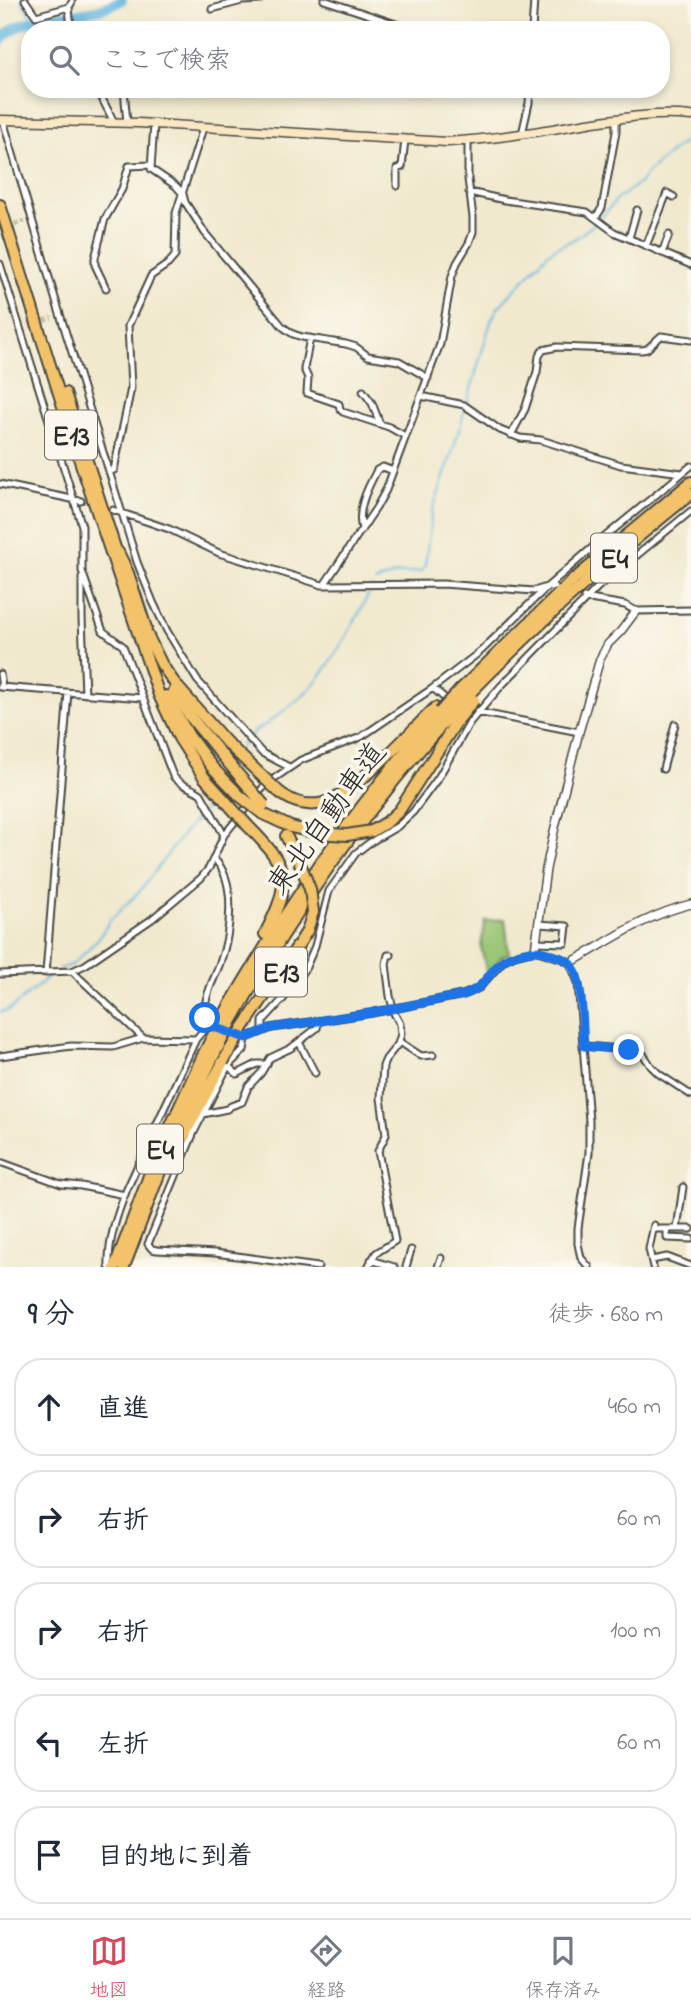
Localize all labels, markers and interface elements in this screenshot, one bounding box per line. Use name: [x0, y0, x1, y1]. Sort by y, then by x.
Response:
search box: [21, 21, 670, 98]
icon: search: [45, 41, 83, 79]
text: ここで検索: [101, 43, 231, 81]
road number: E13: [45, 410, 97, 460]
road number: E4: [591, 534, 637, 582]
street label: 東北自動車道: [258, 734, 399, 906]
road number: E13: [255, 948, 307, 996]
route start: [189, 1002, 220, 1033]
route end: [613, 1034, 644, 1065]
road number: E4: [137, 1124, 183, 1174]
text: 9 分: [28, 1294, 75, 1338]
text: 徒歩 · 680 m: [548, 1299, 663, 1332]
icon: ahead: [30, 1388, 68, 1426]
text: 直進: [97, 1391, 149, 1429]
text: 460 m: [608, 1391, 661, 1424]
icon: right: [30, 1500, 68, 1538]
text: 右折: [97, 1503, 149, 1541]
text: 60 m: [617, 1503, 661, 1536]
icon: right: [30, 1612, 68, 1650]
text: 右折: [97, 1615, 149, 1653]
text: 100 m: [610, 1615, 661, 1648]
icon: left: [30, 1724, 68, 1762]
text: 左折: [97, 1727, 149, 1765]
text: 60 m: [617, 1727, 661, 1760]
icon: arrive: [30, 1836, 68, 1874]
text: 目的地に到着: [97, 1839, 253, 1877]
tab: 地図: [90, 1932, 128, 2005]
tab: 経路: [307, 1932, 345, 2005]
tab: 保存済み: [525, 1932, 601, 2005]

